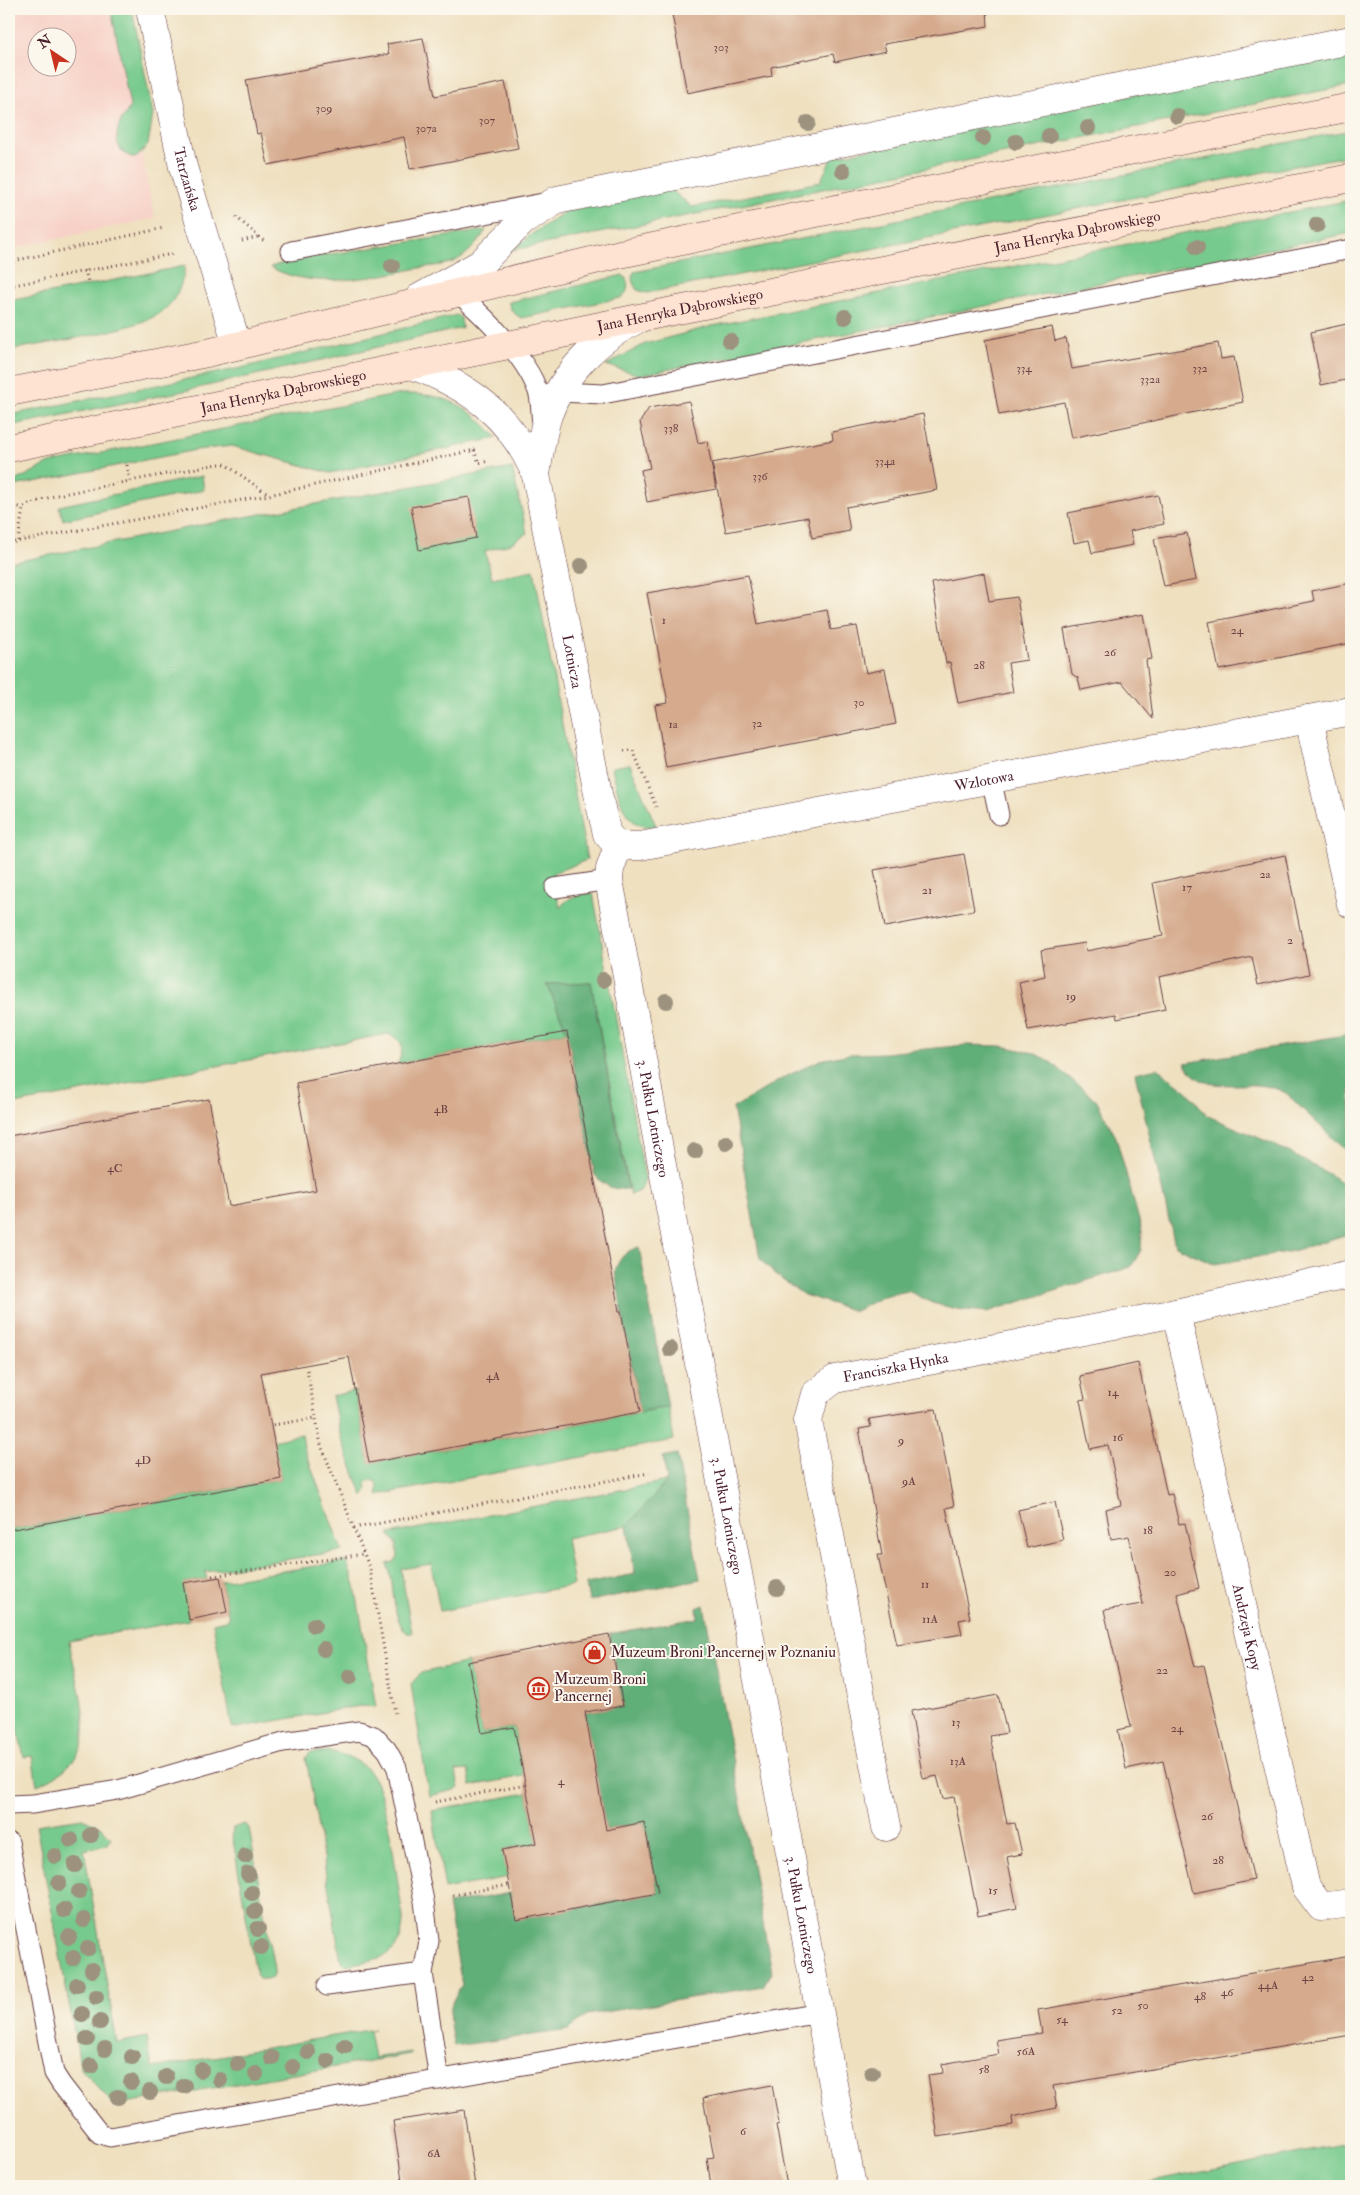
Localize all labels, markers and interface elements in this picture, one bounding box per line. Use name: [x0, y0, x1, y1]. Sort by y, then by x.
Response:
north arrow: [28, 28, 78, 78]
text: N: [34, 31, 55, 53]
house number: 303: [713, 40, 729, 55]
house number: 309: [316, 101, 332, 116]
house number: 307: [479, 113, 496, 128]
house number: 307a: [415, 121, 438, 136]
street label: Tatrzańska: [170, 145, 206, 214]
street label: Jana Henryka Dąbrowskiego: [992, 206, 1162, 258]
street label: Jana Henryka Dąbrowskiego: [594, 284, 764, 337]
house number: 334: [1016, 361, 1032, 376]
house number: 332: [1192, 361, 1208, 376]
street label: Jana Henryka Dąbrowskiego: [198, 365, 368, 419]
house number: 332a: [1140, 372, 1161, 387]
house number: 338: [664, 421, 679, 436]
house number: 334a: [875, 454, 896, 469]
house number: 336: [752, 469, 769, 484]
house number: 1: [662, 613, 666, 628]
house number: 24: [1231, 623, 1244, 638]
street label: Lotnicza: [558, 633, 587, 691]
house number: 26: [1104, 645, 1117, 660]
house number: 28: [973, 658, 985, 673]
house number: 30: [854, 695, 864, 710]
house number: 32: [752, 716, 762, 731]
house number: 1a: [668, 717, 679, 732]
street label: Wzlotowa: [952, 766, 1016, 796]
house number: 2a: [1259, 867, 1272, 882]
house number: 17: [1182, 880, 1192, 895]
house number: 21: [922, 883, 932, 898]
house number: 2: [1287, 933, 1293, 948]
house number: 19: [1066, 989, 1076, 1004]
street label: 3. Pułku Lotniczego: [633, 1058, 674, 1179]
house number: 4B: [434, 1102, 448, 1117]
house number: 4C: [107, 1161, 123, 1176]
street label: Franciszka Hynka: [841, 1348, 951, 1387]
house number: 4A: [486, 1369, 500, 1384]
house number: 14: [1108, 1385, 1119, 1400]
house number: 16: [1113, 1430, 1124, 1445]
house number: 9: [897, 1433, 904, 1448]
house number: 4D: [135, 1453, 151, 1468]
street label: 3. Pułku Lotniczego: [707, 1455, 748, 1576]
house number: 9A: [901, 1474, 916, 1489]
house number: 18: [1143, 1523, 1153, 1538]
house number: 20: [1164, 1565, 1176, 1580]
house number: 11: [921, 1577, 929, 1592]
street label: Andrzeja Kopy: [1228, 1581, 1266, 1673]
house number: 11A: [922, 1612, 938, 1627]
shop icon: Muzeum Broni Pancernej w Poznaniu: [583, 1640, 607, 1664]
place label: Muzeum Broni Pancernej w Poznaniu: [611, 1643, 836, 1662]
house number: 22: [1156, 1663, 1168, 1678]
place label: Muzeum Broni Pancernej: [554, 1670, 646, 1706]
museum icon: Muzeum Broni Pancernej: [526, 1676, 550, 1700]
house number: 13: [952, 1715, 960, 1730]
house number: 24: [1171, 1721, 1184, 1736]
house number: 13A: [950, 1754, 967, 1769]
house number: 4: [558, 1774, 565, 1789]
house number: 26: [1201, 1809, 1214, 1824]
house number: 28: [1212, 1853, 1224, 1868]
street label: 3. Pułku Lotniczego: [781, 1854, 822, 1975]
house number: 15: [988, 1883, 998, 1898]
house number: 42: [1302, 1970, 1314, 1985]
house number: 44A: [1258, 1978, 1279, 1993]
house number: 46: [1221, 1985, 1234, 2000]
house number: 48: [1194, 1989, 1206, 2004]
house number: 50: [1137, 1998, 1149, 2013]
house number: 52: [1111, 2003, 1123, 2018]
house number: 54: [1056, 2012, 1068, 2027]
house number: 56A: [1017, 2044, 1036, 2059]
house number: 58: [979, 2062, 990, 2077]
house number: 6: [740, 2124, 747, 2139]
house number: 6A: [427, 2146, 441, 2161]

